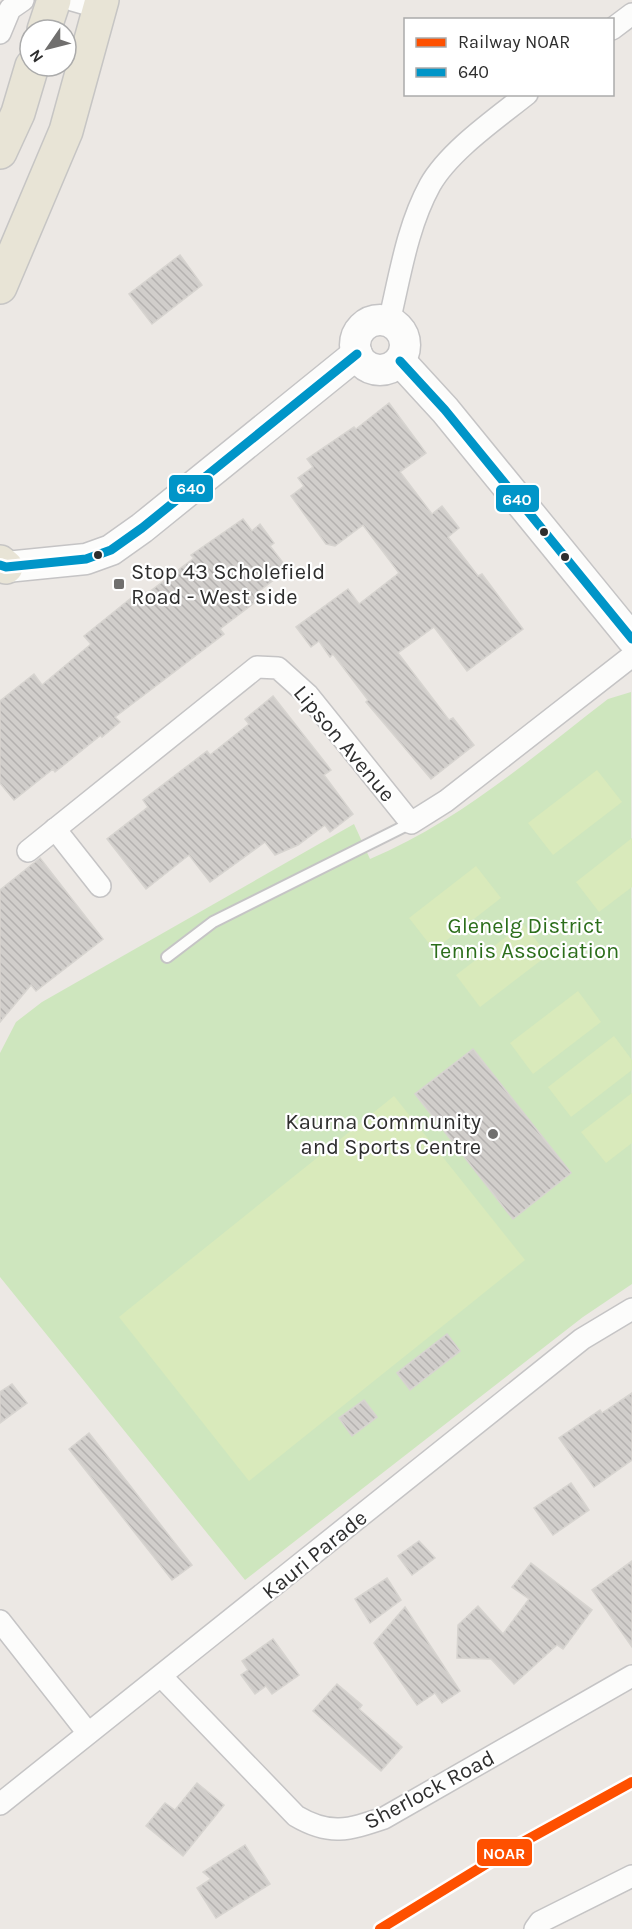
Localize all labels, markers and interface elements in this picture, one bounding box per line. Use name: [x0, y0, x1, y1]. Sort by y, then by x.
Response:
north arrow: [18, 18, 78, 78]
legend: [404, 18, 614, 96]
text: Railway NOAR: [458, 31, 570, 53]
text: N: [25, 46, 47, 66]
text: 640: [458, 61, 489, 83]
line badge: 640: [168, 474, 214, 503]
text: 640: [176, 479, 206, 498]
line badge: 640: [495, 484, 540, 513]
text: 640: [502, 490, 532, 509]
unlabelled marker: [538, 526, 550, 538]
unlabelled marker: [92, 549, 104, 561]
unlabelled marker: [559, 551, 571, 563]
place label: Stop 43 Scholefield Road - West side: [131, 559, 325, 610]
marker: Stop 43 Scholefield Road - West side: [112, 577, 126, 591]
street label: Lipson Avenue: [288, 680, 401, 807]
park label: Glenelg District Tennis Association: [431, 913, 619, 964]
place label: Kaurna Community and Sports Centre: [285, 1109, 481, 1160]
marker: Kaurna Community and Sports Centre: [486, 1127, 500, 1141]
street label: Kauri Parade: [257, 1505, 372, 1605]
street label: Sherlock Road: [360, 1745, 499, 1835]
line badge: NOAR: [476, 1838, 533, 1867]
text: NOAR: [483, 1844, 525, 1863]

